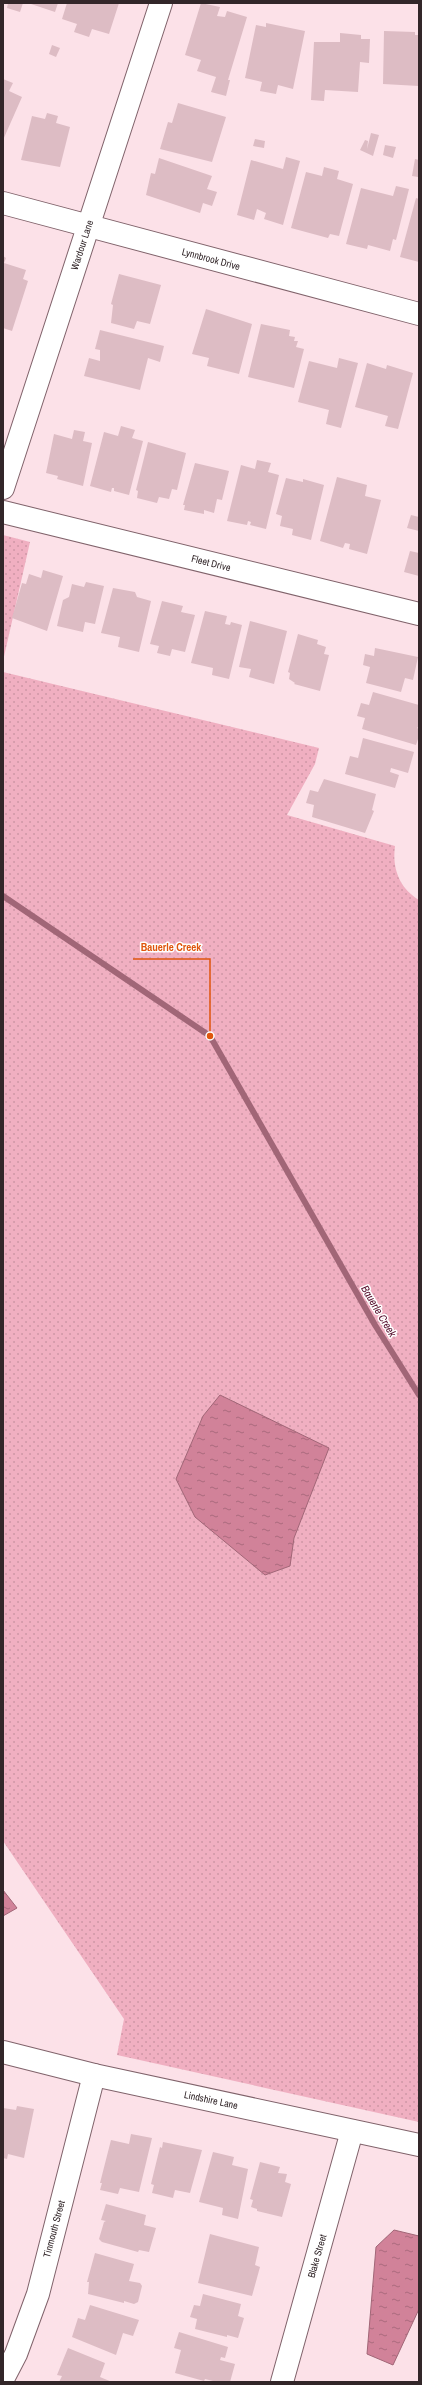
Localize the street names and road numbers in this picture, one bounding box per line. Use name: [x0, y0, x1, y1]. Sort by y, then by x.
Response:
street label: Wardour Lane: [68, 218, 96, 272]
street label: Lynnbrook Drive: [180, 245, 242, 273]
street label: Fleet Drive: [190, 552, 232, 574]
street label: Lindshire Lane: [183, 2088, 240, 2112]
street label: Tinmouth Street: [40, 2198, 68, 2259]
street label: Blake Street: [305, 2232, 330, 2279]

